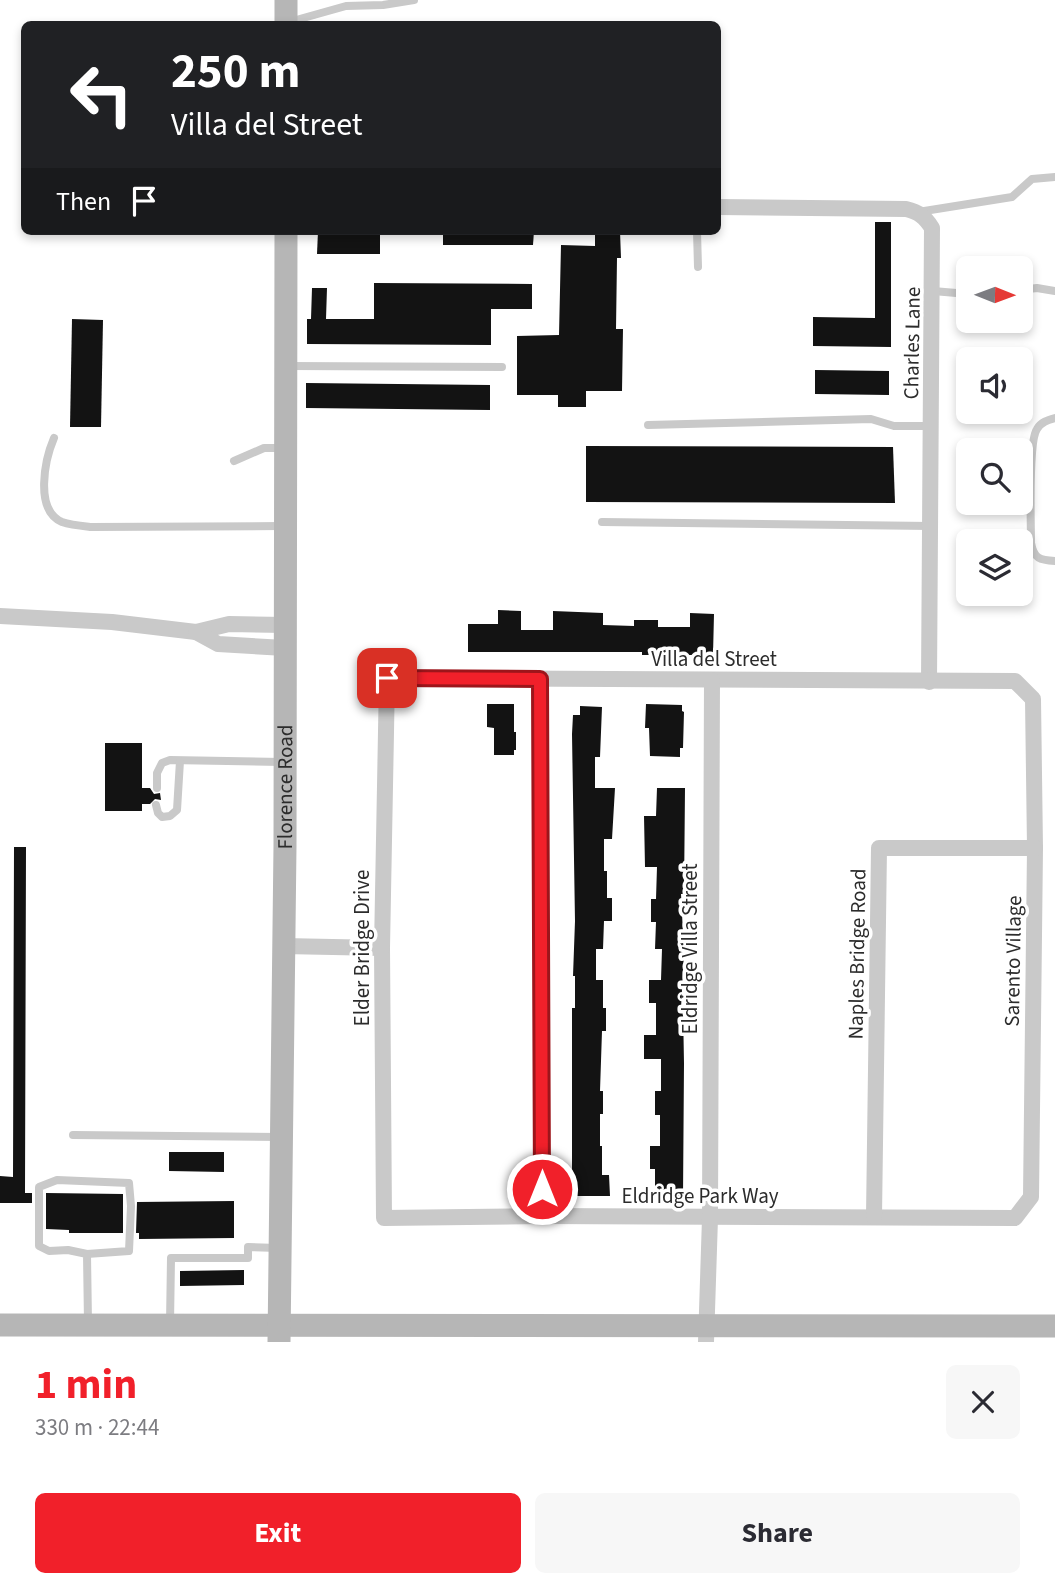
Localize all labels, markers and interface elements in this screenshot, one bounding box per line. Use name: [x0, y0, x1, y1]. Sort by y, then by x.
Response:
text: 250 m: [171, 37, 300, 107]
icon: left: [56, 49, 147, 140]
text: Villa del Street: [171, 102, 363, 148]
icon: arrive: [125, 182, 163, 220]
text: Then: [56, 183, 111, 220]
north arrow: [956, 256, 1032, 332]
map controls: [956, 256, 1033, 606]
street label: Charles Lane: [896, 286, 928, 400]
button: sound: [956, 347, 1033, 424]
button: search: [956, 438, 1033, 515]
button: layers: [956, 529, 1033, 606]
street label: Villa del Street: [651, 644, 777, 674]
pin: [357, 648, 417, 708]
icon: arrive: [368, 659, 406, 697]
street label: Florence Road: [270, 725, 300, 850]
street label: Eldridge Villa Street: [675, 863, 705, 1035]
street label: Naples Bridge Road: [841, 868, 873, 1040]
street label: Elder Bridge Drive: [347, 870, 377, 1026]
street label: Sarento Village: [997, 895, 1029, 1027]
position arrow: [505, 1152, 579, 1226]
street label: Eldridge Park Way: [621, 1181, 779, 1211]
text: 1 min: [35, 1355, 137, 1415]
button: close: [946, 1365, 1020, 1439]
text: 330 m · 22:44: [35, 1411, 159, 1444]
button: Exit: [35, 1493, 521, 1573]
button: Share: [535, 1493, 1020, 1573]

